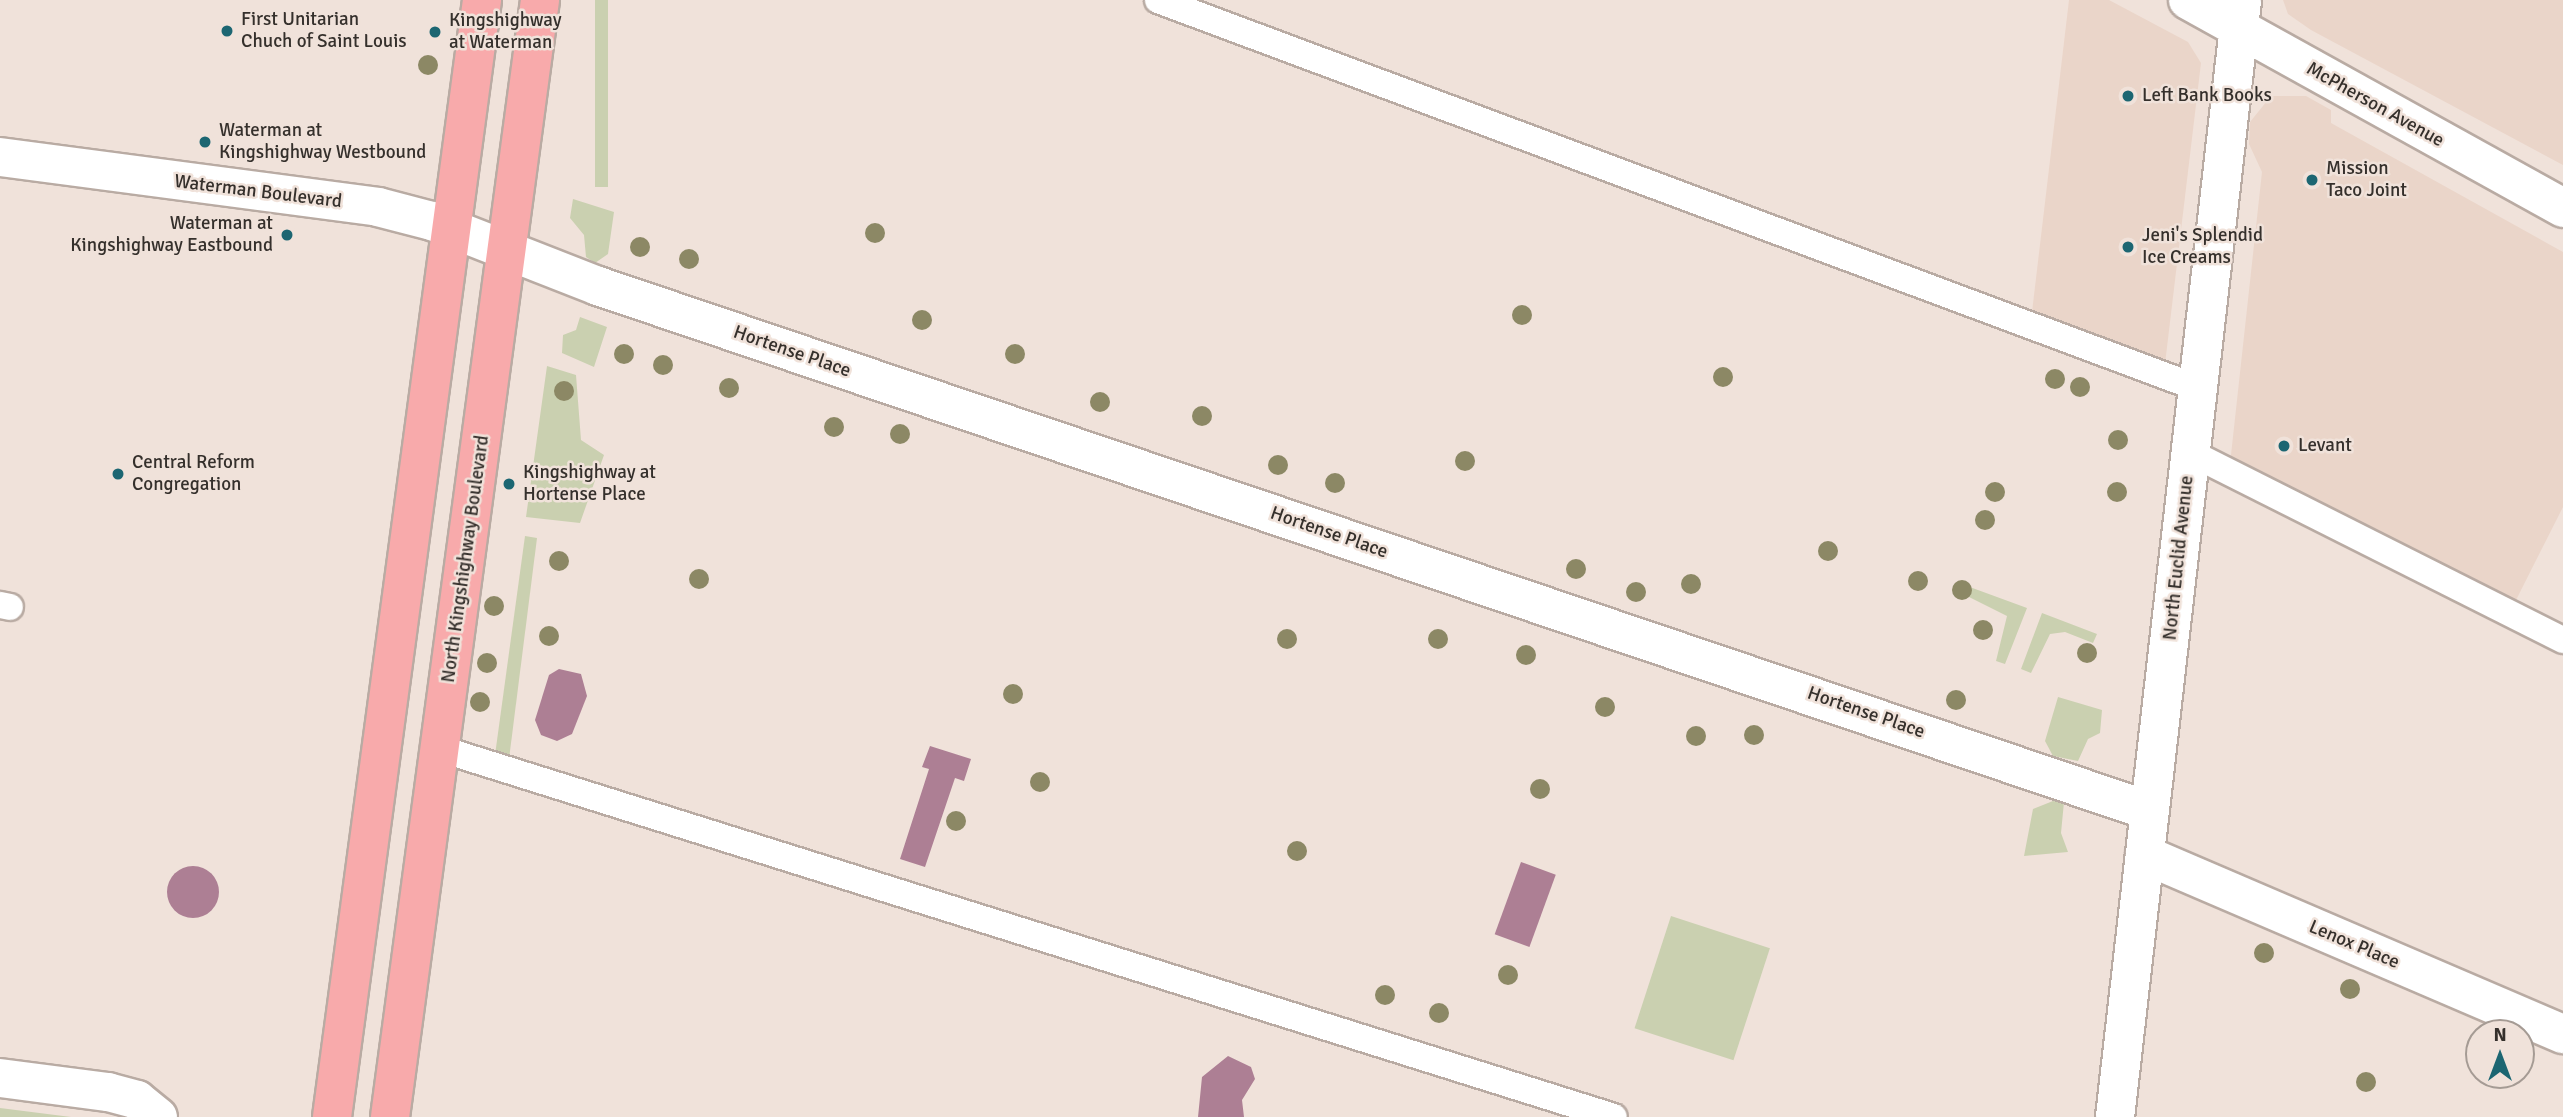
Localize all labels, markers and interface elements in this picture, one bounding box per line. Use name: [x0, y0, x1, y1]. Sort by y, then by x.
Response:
place label: First Unitarian Chuch of Saint Louis: [241, 9, 407, 53]
place label: Kingshighway at Waterman: [449, 10, 562, 54]
marker: First Unitarian Chuch of Saint Louis: [219, 23, 235, 39]
marker: Kingshighway at Waterman: [427, 24, 443, 40]
street label: McPherson Avenue: [2302, 58, 2448, 152]
place label: Left Bank Books: [2142, 85, 2272, 107]
marker: Left Bank Books: [2120, 88, 2136, 104]
place label: Waterman at Kingshighway Westbound: [219, 120, 426, 164]
marker: Waterman at Kingshighway Westbound: [197, 134, 213, 150]
place label: Mission Taco Joint: [2326, 158, 2407, 202]
street label: Waterman Boulevard: [173, 170, 343, 214]
marker: Mission Taco Joint: [2304, 172, 2320, 188]
place label: Waterman at Kingshighway Eastbound: [70, 213, 273, 257]
place label: Jeni's Splendid Ice Creams: [2142, 225, 2263, 269]
marker: Waterman at Kingshighway Eastbound: [279, 227, 295, 243]
marker: Jeni's Splendid Ice Creams: [2120, 239, 2136, 255]
street label: Hortense Place: [730, 321, 854, 383]
street label: North Kingshighway Boulevard: [437, 434, 495, 684]
place label: Levant: [2298, 435, 2352, 457]
marker: Levant: [2276, 438, 2292, 454]
place label: Central Reform Congregation: [132, 452, 255, 496]
place label: Kingshighway at Hortense Place: [523, 462, 656, 506]
marker: Central Reform Congregation: [110, 466, 126, 482]
street label: North Euclid Avenue: [2159, 475, 2199, 641]
marker: Kingshighway at Hortense Place: [501, 476, 517, 492]
street label: Hortense Place: [1267, 502, 1391, 564]
street label: Hortense Place: [1804, 682, 1928, 744]
street label: Lenox Place: [2305, 916, 2403, 974]
north arrow: [2465, 1019, 2535, 1089]
text: N: [2493, 1023, 2507, 1047]

